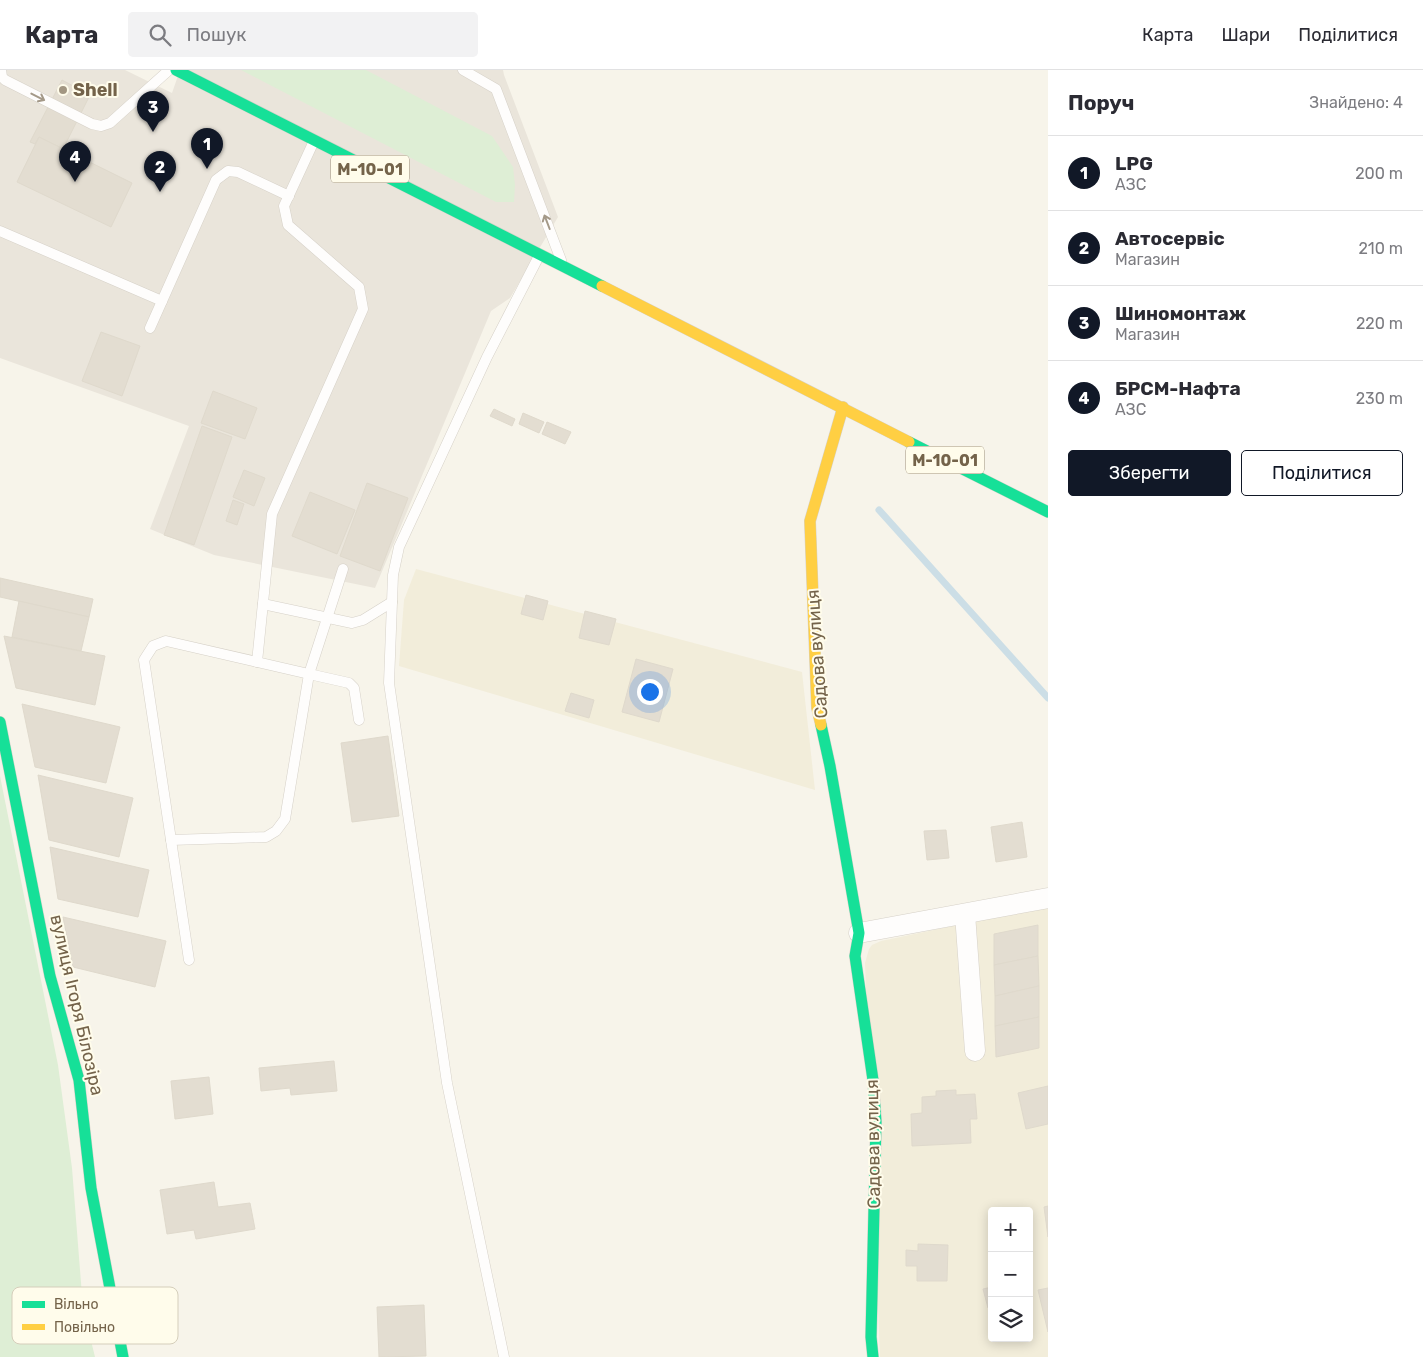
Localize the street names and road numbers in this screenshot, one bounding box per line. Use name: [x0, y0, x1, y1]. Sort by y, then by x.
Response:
road number: М-10-01: [331, 156, 409, 182]
road number: М-10-01: [906, 446, 984, 474]
street label: Садова вулиця: [802, 589, 832, 719]
street label: вулиця Ігоря Білозіра: [45, 913, 109, 1097]
street label: Садова вулиця: [861, 1079, 885, 1209]

